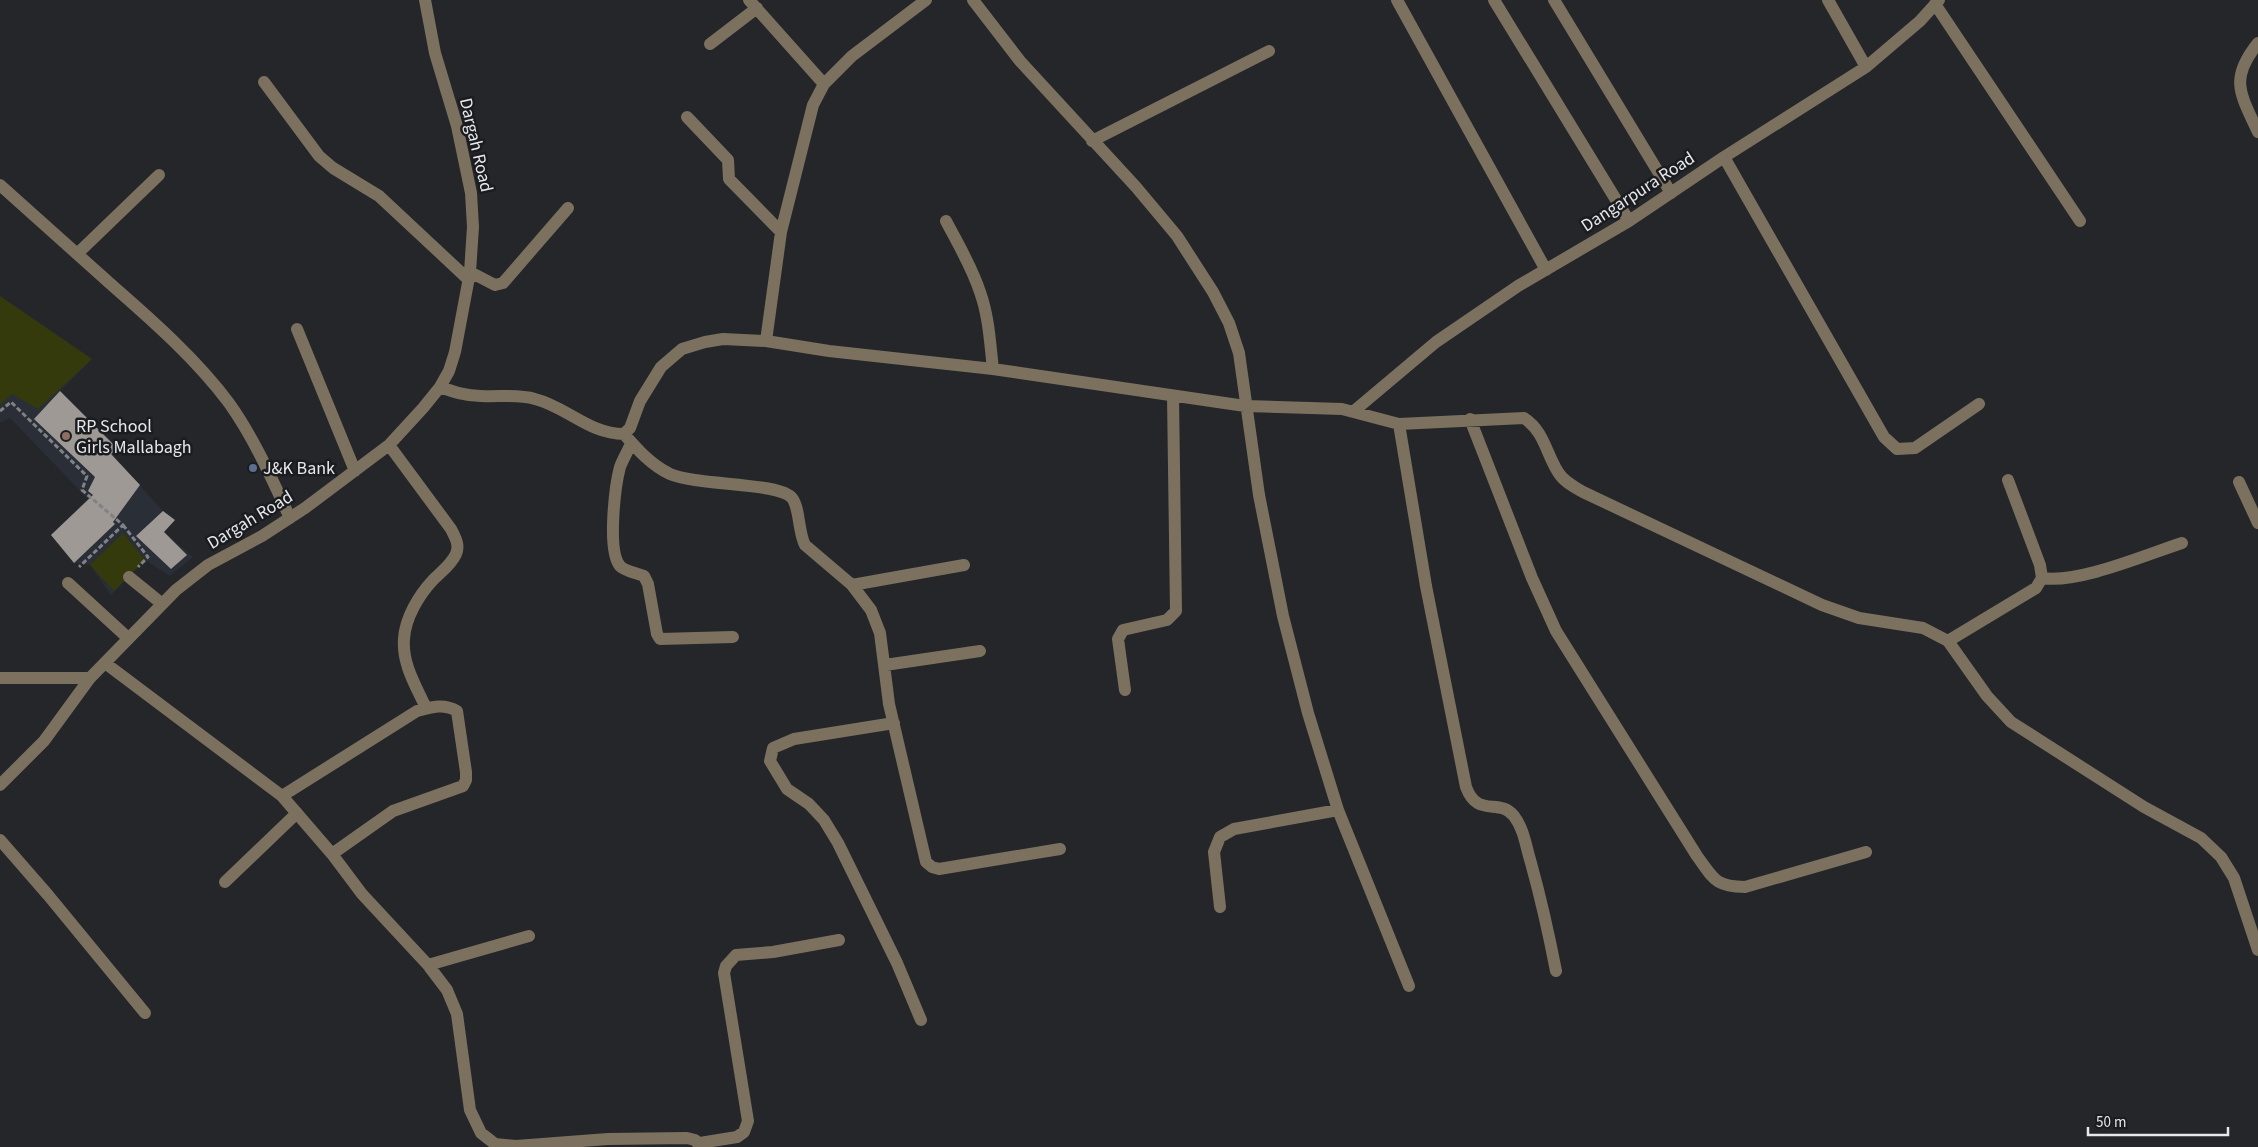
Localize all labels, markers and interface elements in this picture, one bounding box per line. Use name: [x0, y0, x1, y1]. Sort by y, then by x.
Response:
street label: Dargah Road: [453, 95, 499, 195]
street label: Dangarpura Road: [1576, 146, 1700, 238]
place label: RP School Girls Mallabagh: [76, 414, 192, 460]
marker: RP School Girls Mallabagh: [60, 430, 72, 442]
place label: J&K Bank: [263, 456, 335, 481]
marker: J&K Bank: [247, 462, 259, 474]
street label: Dargah Road: [202, 485, 298, 555]
scale bar: [2088, 1104, 2228, 1136]
text: 50 m: [2096, 1112, 2126, 1133]

